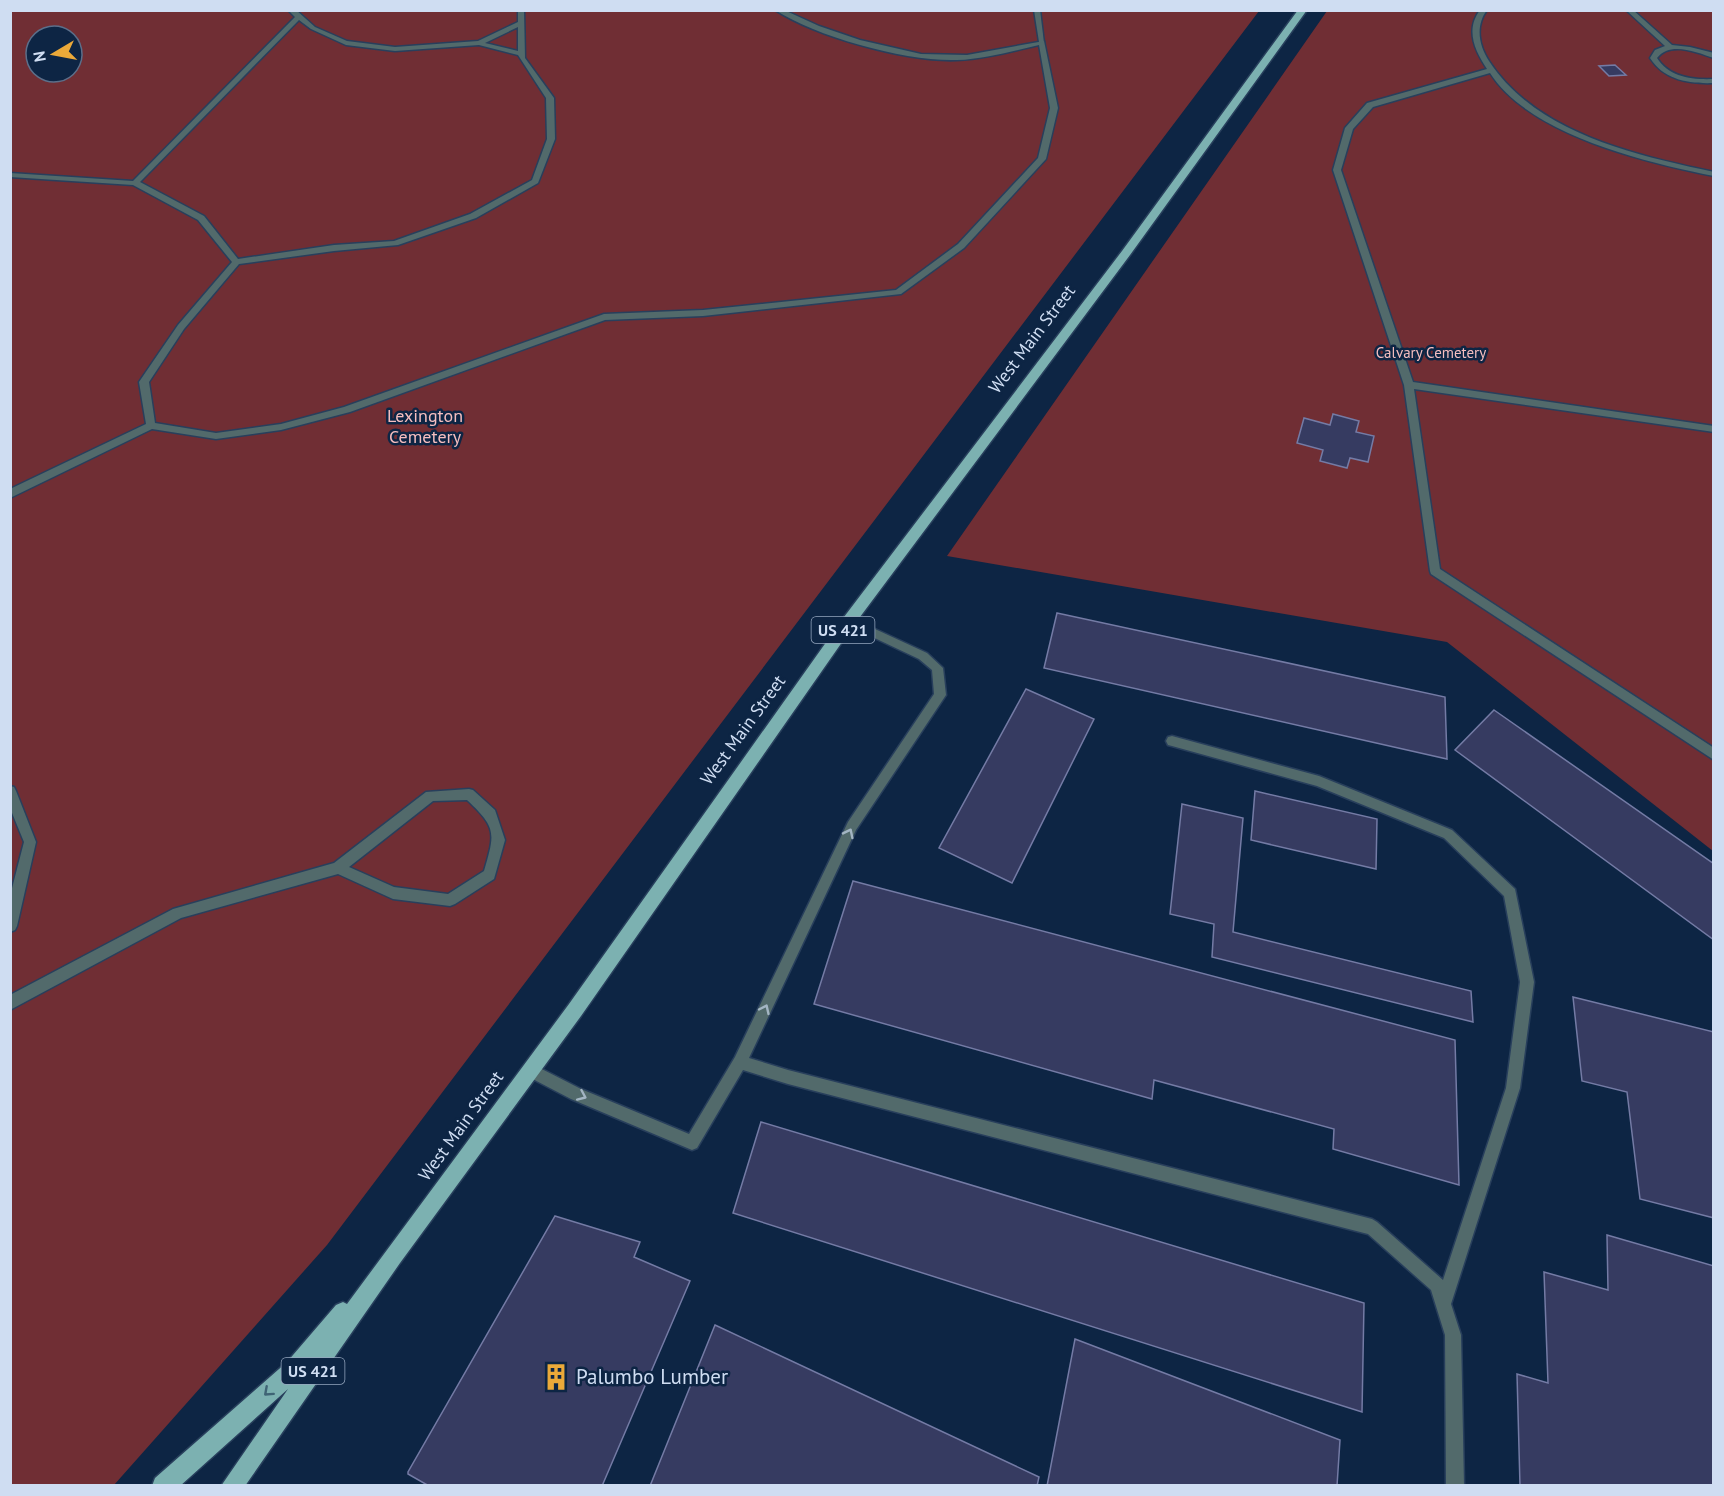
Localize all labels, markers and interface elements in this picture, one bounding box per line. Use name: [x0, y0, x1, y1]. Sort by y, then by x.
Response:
north arrow: [24, 24, 84, 84]
text: N: [28, 50, 50, 64]
street label: West Main Street: [983, 280, 1080, 398]
park label: Calvary Cemetery: [1376, 343, 1486, 362]
park label: Lexington Cemetery: [387, 404, 463, 448]
road number: US 421: [812, 617, 874, 643]
street label: West Main Street: [695, 670, 790, 789]
one-way arrow: [841, 828, 853, 839]
one-way arrow: [758, 1005, 770, 1016]
street label: West Main Street: [413, 1066, 508, 1185]
one-way arrow: [576, 1089, 587, 1101]
road number: US 421: [282, 1358, 344, 1384]
building icon: Palumbo Lumber: [541, 1362, 571, 1392]
place label: Palumbo Lumber: [576, 1363, 728, 1390]
one-way arrow: [264, 1385, 275, 1396]

